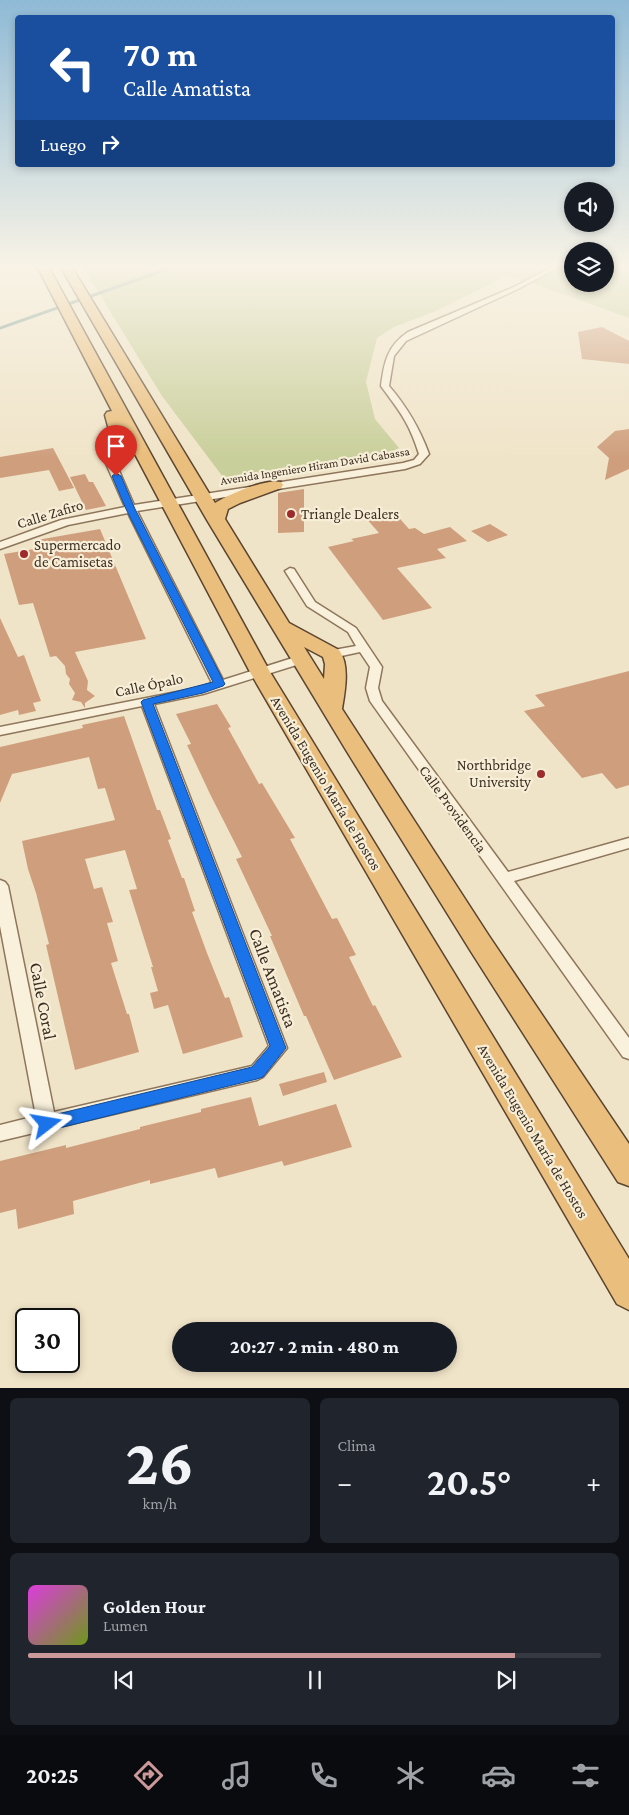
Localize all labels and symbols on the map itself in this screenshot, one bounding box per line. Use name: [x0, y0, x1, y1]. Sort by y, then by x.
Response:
pin: [95, 425, 137, 476]
street label: Avenida Ingeniero Hiram David Cabassa: [219, 444, 411, 488]
street label: Calle Zafiro: [15, 496, 85, 532]
place label: Triangle Dealers: [301, 506, 399, 523]
marker: Triangle Dealers: [285, 508, 297, 520]
place label: Supermercado de Camisetas: [34, 537, 121, 570]
marker: Supermercado de Camisetas: [18, 548, 30, 560]
street label: Calle Ópalo: [113, 670, 185, 701]
street label: Avenida Eugenio María de Hostos: [267, 693, 384, 874]
place label: Northbridge University: [457, 757, 531, 791]
street label: Calle Providencia: [416, 762, 490, 856]
marker: Northbridge University: [535, 768, 547, 780]
street label: Calle Amatista: [245, 926, 301, 1030]
street label: Calle Coral: [26, 961, 60, 1042]
street label: Avenida Eugenio María de Hostos: [474, 1041, 591, 1222]
position arrow: [20, 1097, 72, 1149]
speed limit sign: 30: [15, 1308, 80, 1373]

